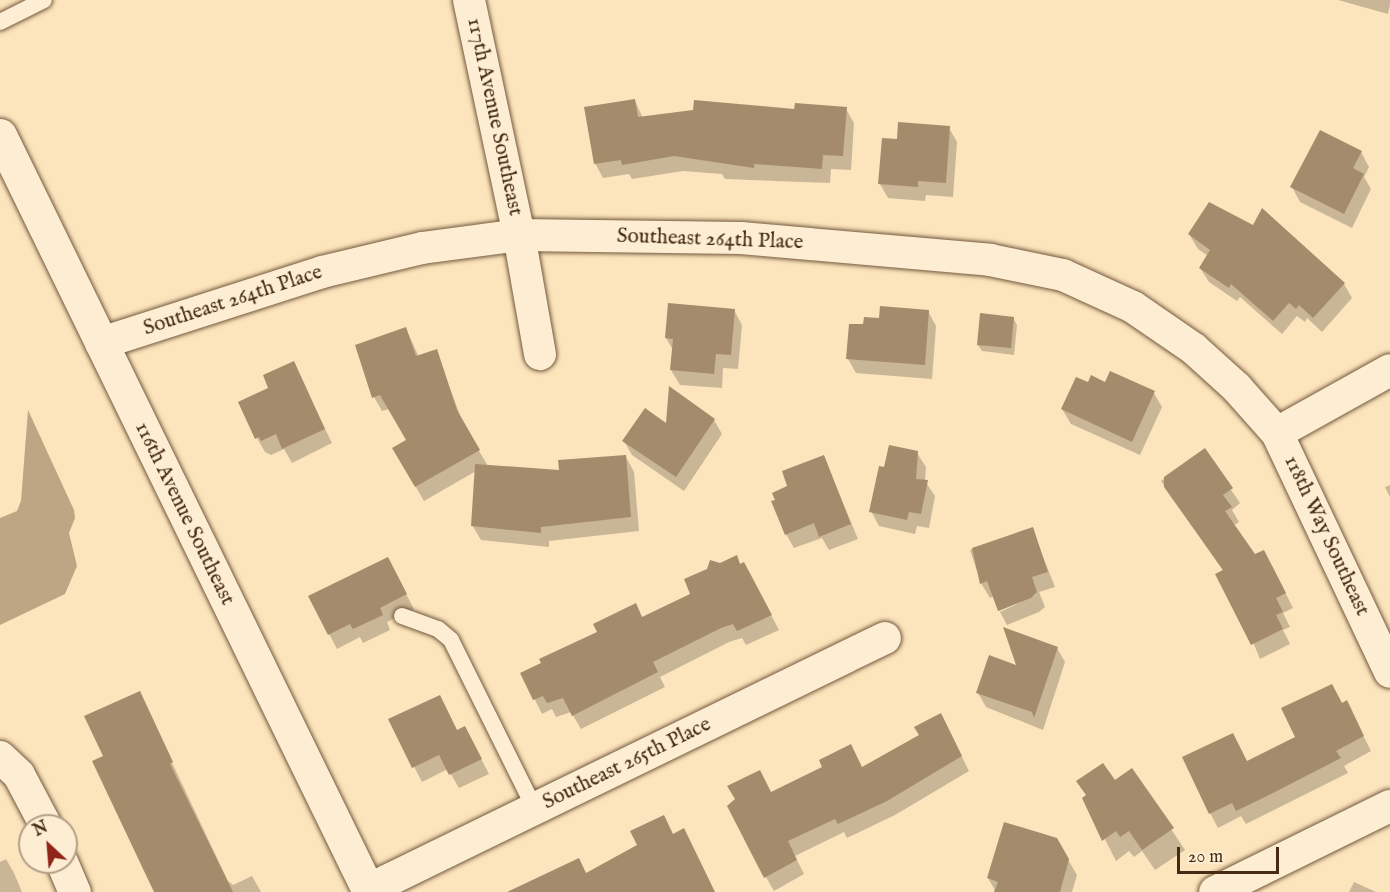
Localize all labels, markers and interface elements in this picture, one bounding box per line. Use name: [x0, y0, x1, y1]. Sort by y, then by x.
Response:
street label: 117th Avenue Southeast: [461, 16, 527, 218]
street label: Southeast 264th Place: [616, 224, 804, 256]
street label: Southeast 264th Place: [140, 260, 326, 342]
street label: 116th Avenue Southeast: [129, 418, 239, 610]
street label: 118th Way Southeast: [1278, 452, 1374, 620]
street label: Southeast 265th Place: [539, 712, 715, 816]
north arrow: [18, 814, 78, 874]
text: N: [30, 818, 52, 842]
scale bar: [1180, 835, 1282, 873]
text: 20 m: [1188, 846, 1223, 869]

